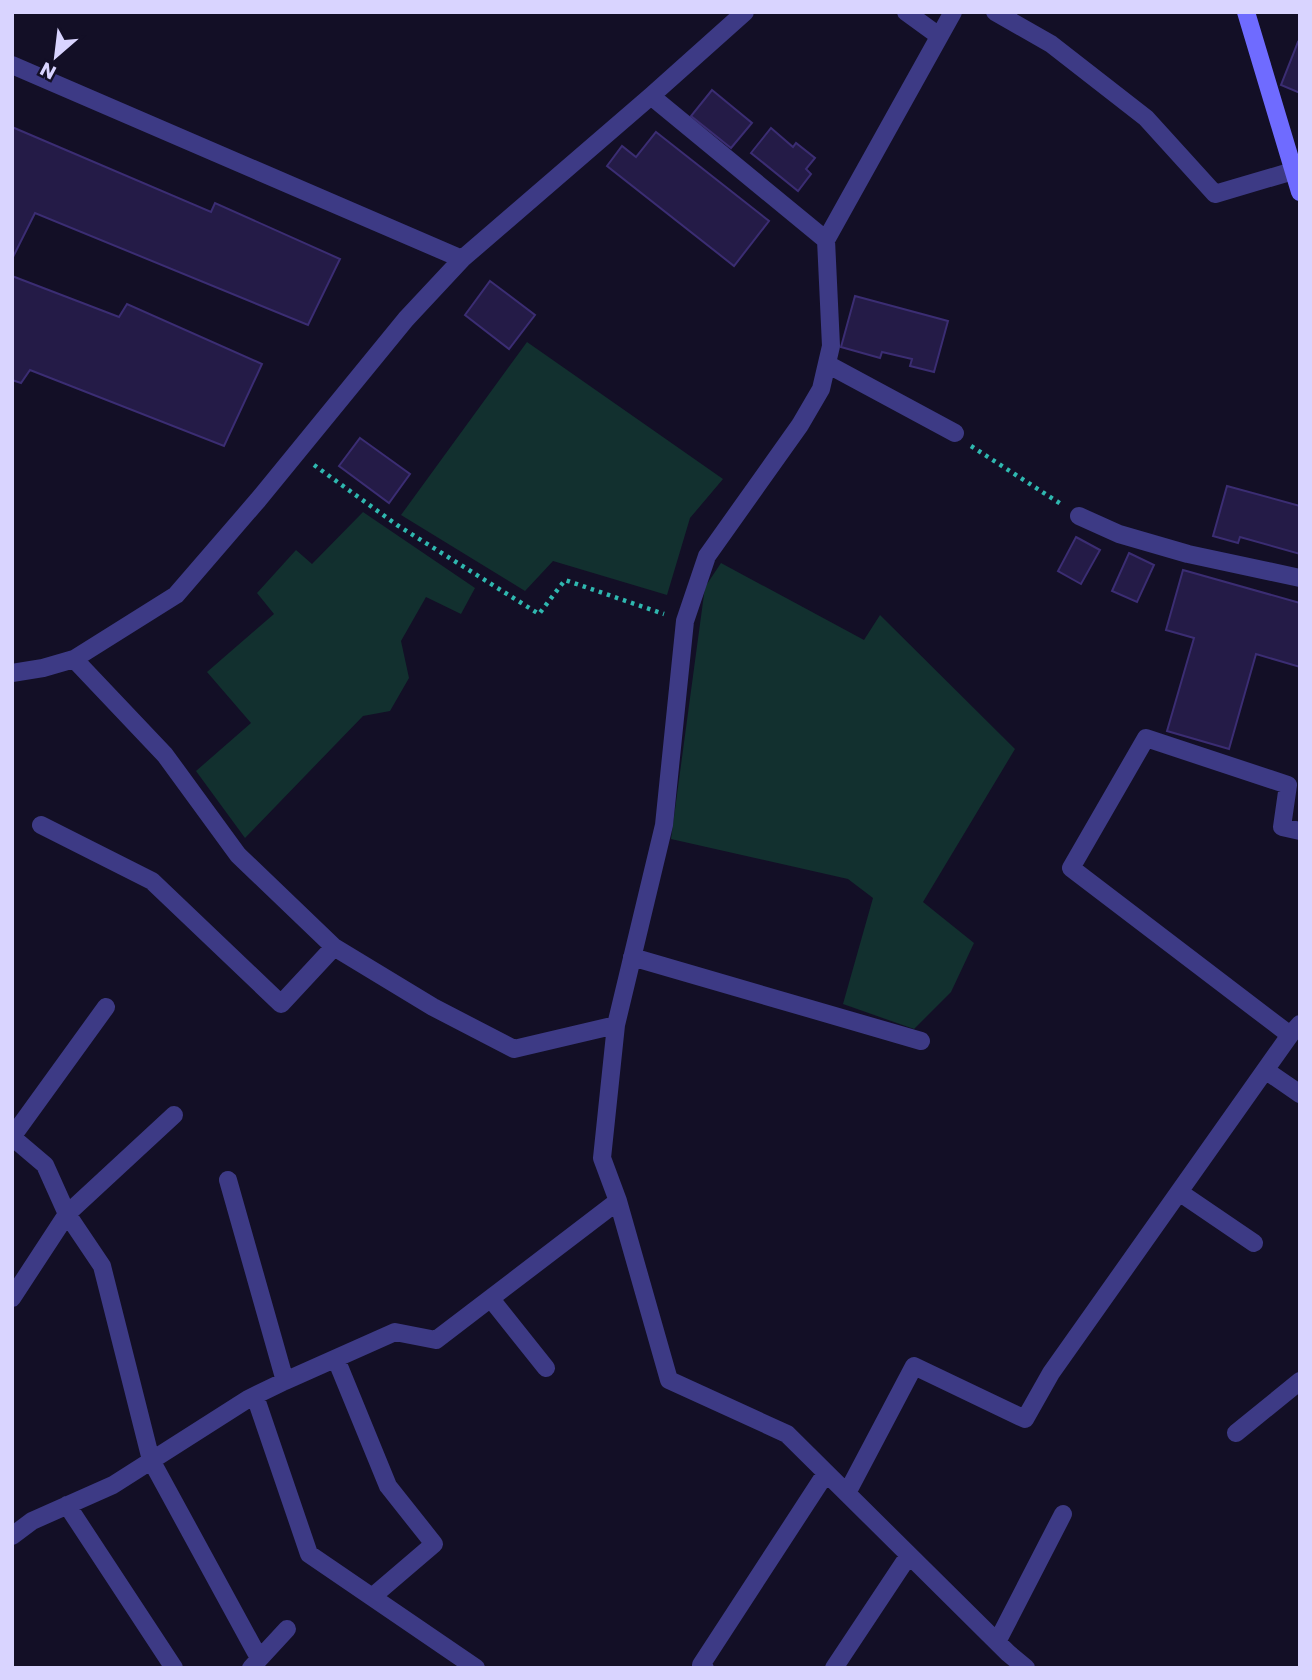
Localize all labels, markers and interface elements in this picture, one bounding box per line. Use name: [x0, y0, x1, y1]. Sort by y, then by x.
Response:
north arrow: [21, 21, 91, 91]
text: N: [36, 55, 61, 86]

